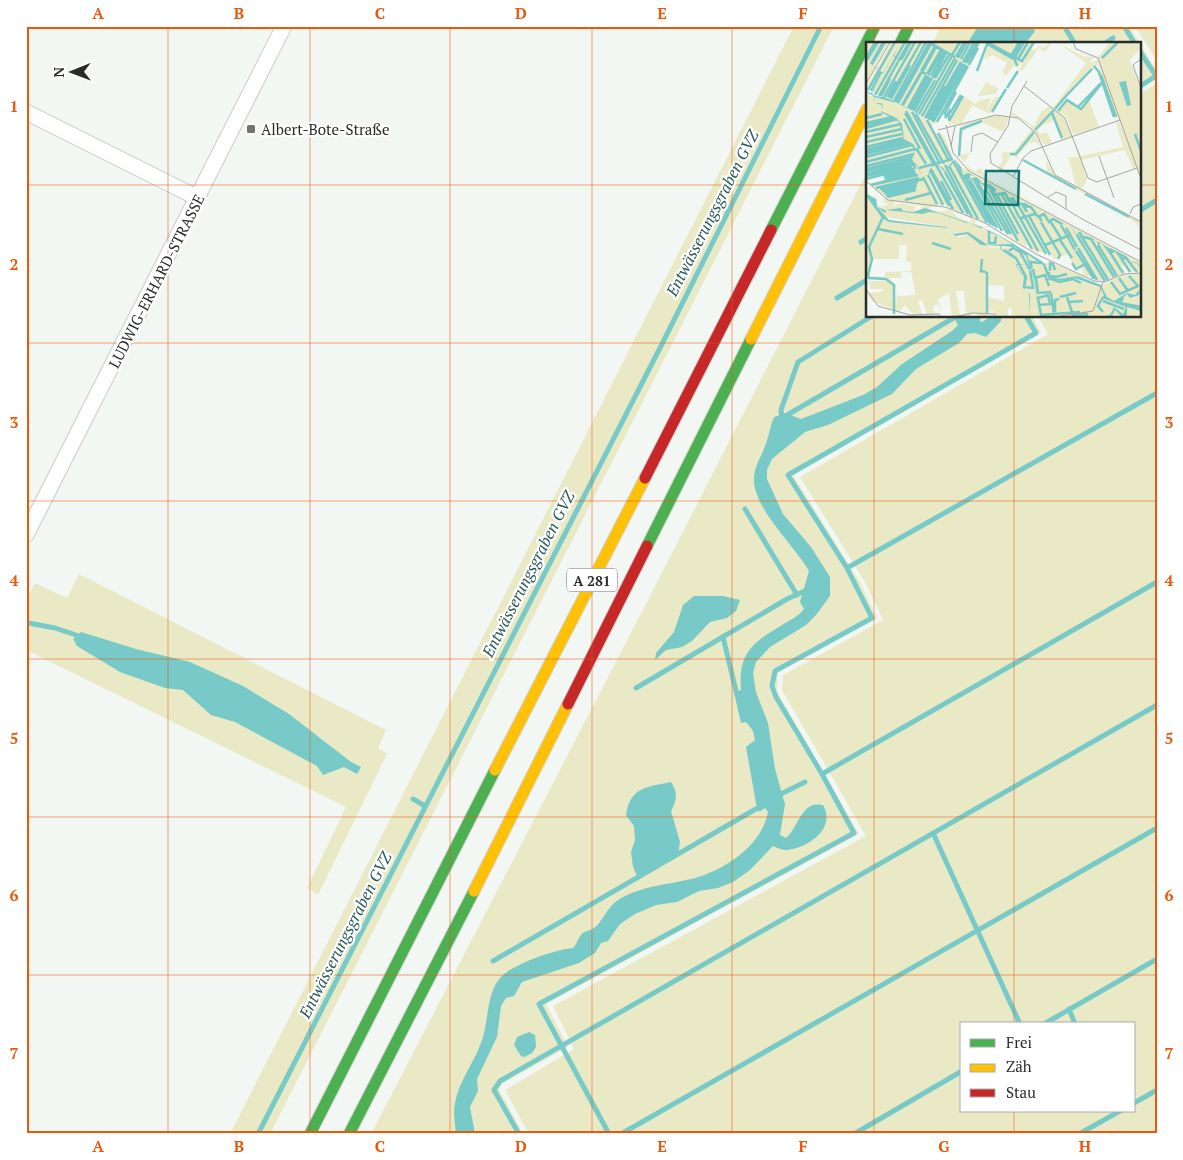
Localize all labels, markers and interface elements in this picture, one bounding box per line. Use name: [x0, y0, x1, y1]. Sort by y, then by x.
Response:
text: A: [92, 2, 104, 24]
text: B: [234, 2, 244, 24]
text: C: [375, 2, 385, 24]
text: D: [515, 2, 527, 24]
text: E: [657, 2, 667, 24]
text: F: [798, 2, 808, 24]
text: G: [938, 2, 950, 24]
text: H: [1079, 2, 1091, 24]
inset map: [866, 42, 1140, 318]
north arrow: [48, 48, 98, 98]
text: N: [49, 66, 68, 78]
text: 1: [9, 95, 19, 117]
text: 1: [1164, 95, 1174, 117]
place label: Albert-Bote-Straße: [261, 119, 389, 139]
marker: Albert-Bote-Straße: [245, 123, 257, 135]
water label: Entwässerungsgraben GVZ: [660, 125, 764, 301]
street label: LUDWIG-ERHARD-STRASSE: [103, 191, 209, 371]
text: 2: [9, 253, 19, 275]
text: 2: [1164, 253, 1174, 275]
text: 3: [9, 411, 19, 433]
text: 3: [1164, 411, 1174, 433]
water label: Entwässerungsgraben GVZ: [476, 486, 580, 662]
road number: A 281: [567, 568, 617, 592]
text: 4: [9, 569, 19, 591]
text: 4: [1164, 569, 1174, 591]
text: 5: [9, 727, 19, 749]
text: 5: [1164, 727, 1174, 749]
water label: Entwässerungsgraben GVZ: [293, 847, 397, 1023]
text: 6: [9, 884, 19, 906]
text: 6: [1164, 884, 1174, 906]
legend: [960, 1022, 1136, 1112]
text: Frei: [1006, 1032, 1032, 1052]
text: 7: [9, 1042, 19, 1064]
text: 7: [1164, 1042, 1174, 1064]
text: Zäh: [1006, 1056, 1032, 1076]
text: Stau: [1006, 1082, 1036, 1102]
text: A: [92, 1135, 104, 1157]
text: B: [234, 1135, 244, 1157]
text: C: [375, 1135, 385, 1157]
text: D: [515, 1135, 527, 1157]
text: E: [657, 1135, 667, 1157]
text: F: [798, 1135, 808, 1157]
text: G: [938, 1135, 950, 1157]
text: H: [1079, 1135, 1091, 1157]

